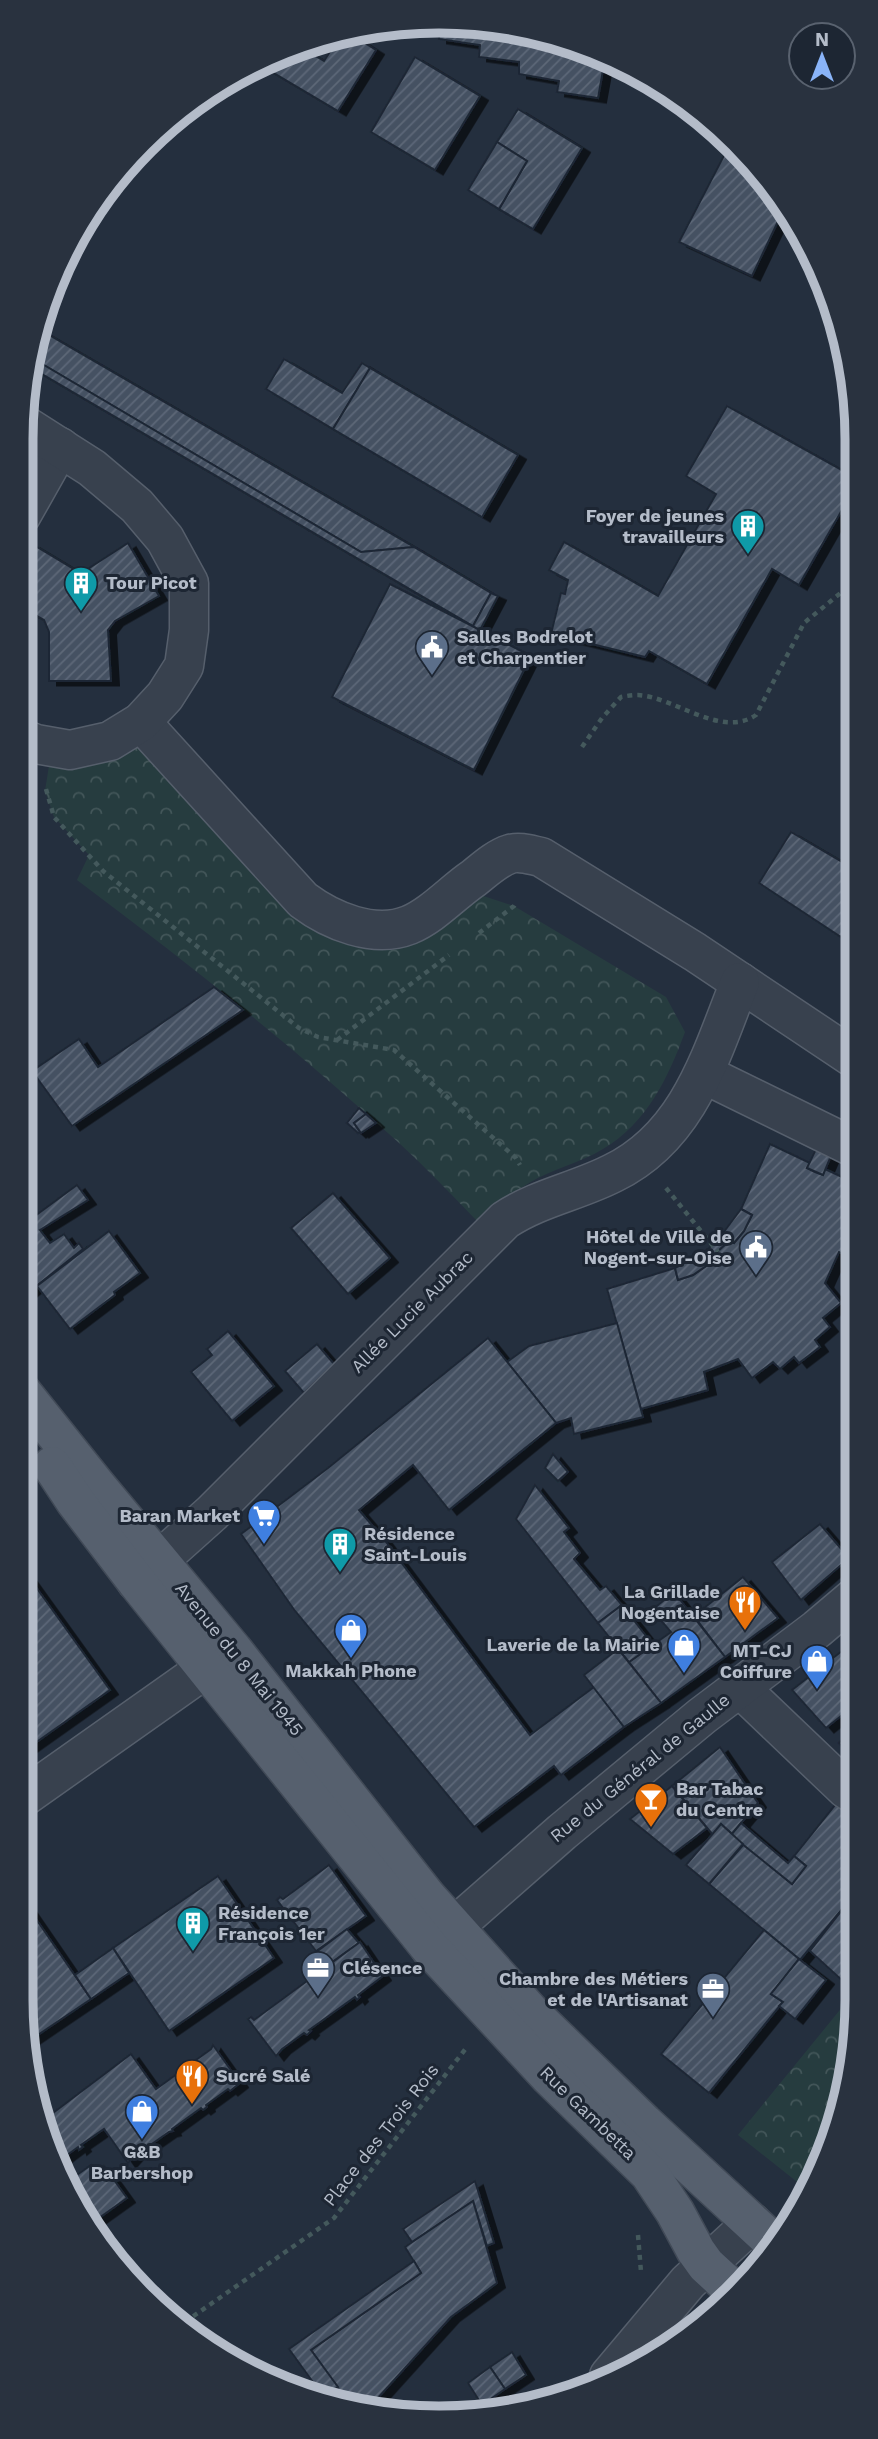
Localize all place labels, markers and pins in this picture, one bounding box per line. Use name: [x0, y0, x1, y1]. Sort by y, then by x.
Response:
place label: Foyer de jeunes travailleurs: [586, 505, 724, 547]
building icon: Foyer de jeunes travailleurs: [729, 507, 767, 556]
building icon: Tour Picot: [62, 564, 100, 613]
place label: Tour Picot: [106, 572, 197, 593]
place label: Salles Bodrelot et Charpentier: [457, 626, 593, 668]
public building icon: Salles Bodrelot et Charpentier: [413, 628, 451, 677]
place label: Hôtel de Ville de Nogent-sur-Oise: [584, 1226, 732, 1268]
public building icon: Hôtel de Ville de Nogent-sur-Oise: [737, 1228, 775, 1277]
supermarket icon: Baran Market: [245, 1497, 283, 1546]
place label: Baran Market: [120, 1505, 240, 1526]
place label: Résidence Saint-Louis: [364, 1523, 467, 1565]
building icon: Résidence Saint-Louis: [321, 1525, 359, 1574]
place label: La Grillade Nogentaise: [621, 1581, 720, 1623]
restaurant icon: La Grillade Nogentaise: [726, 1583, 764, 1632]
shop icon: Makkah Phone: [332, 1611, 370, 1660]
shop icon: Laverie de la Mairie: [665, 1626, 703, 1675]
place label: Laverie de la Mairie: [487, 1634, 660, 1655]
place label: MT-CJ Coiffure: [720, 1640, 792, 1682]
shop icon: MT-CJ Coiffure: [798, 1642, 836, 1691]
place label: Makkah Phone: [285, 1660, 417, 1681]
place label: Bar Tabac du Centre: [676, 1778, 763, 1820]
bar icon: Bar Tabac du Centre: [632, 1780, 670, 1829]
place label: Résidence François 1er: [218, 1902, 325, 1944]
building icon: Résidence François 1er: [174, 1904, 212, 1953]
office icon: Clésence: [299, 1949, 337, 1998]
place label: Clésence: [342, 1957, 422, 1978]
place label: Chambre des Métiers et de l'Artisanat: [499, 1968, 688, 2010]
office icon: Chambre des Métiers et de l'Artisanat: [694, 1970, 732, 2019]
restaurant icon: Sucré Salé: [173, 2057, 211, 2106]
place label: Sucré Salé: [216, 2065, 310, 2086]
shop icon: G&B Barbershop: [123, 2092, 161, 2141]
place label: G&B Barbershop: [91, 2141, 193, 2183]

